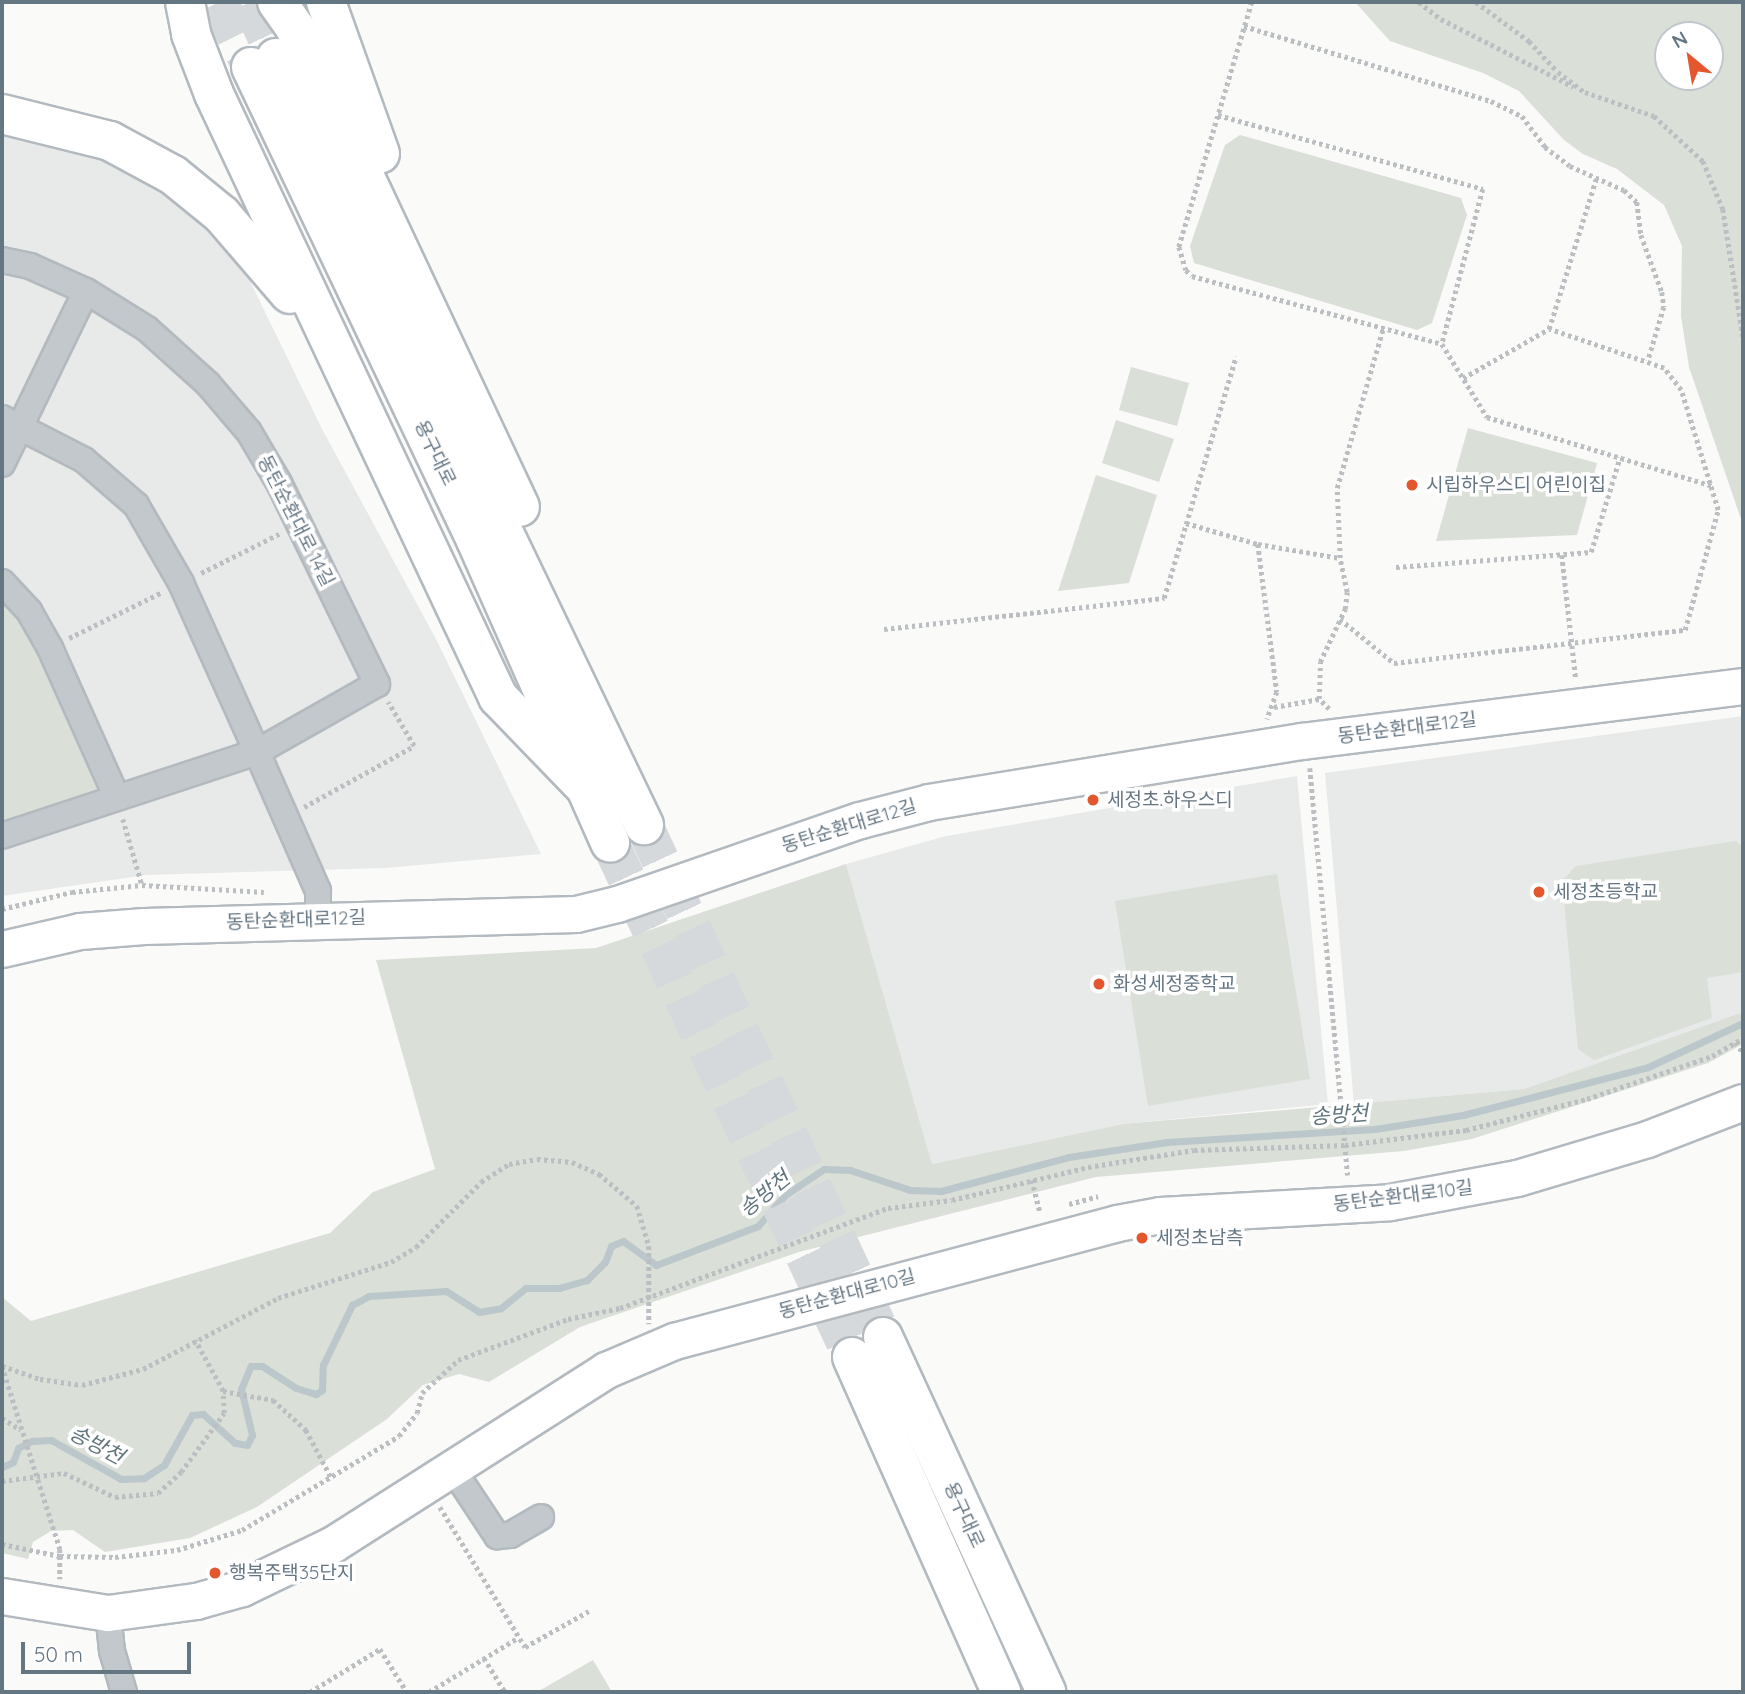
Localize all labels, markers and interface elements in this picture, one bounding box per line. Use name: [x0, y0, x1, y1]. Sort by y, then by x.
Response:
north arrow: [1654, 21, 1724, 91]
text: N: [1667, 26, 1692, 53]
street label: 용구대로: [409, 417, 461, 489]
street label: 동탄순환대로 14길: [253, 452, 339, 590]
place label: 시립하우스디 어린이집: [1426, 474, 1606, 496]
marker: 시립하우스디 어린이집: [1404, 477, 1420, 493]
street label: 동탄순환대로12길: [1336, 708, 1478, 748]
place label: 세정초.하우스디: [1107, 789, 1233, 811]
marker: 세정초.하우스디: [1085, 792, 1101, 808]
street label: 동탄순환대로12길: [779, 795, 919, 857]
place label: 세정초등학교: [1553, 881, 1658, 903]
marker: 세정초등학교: [1531, 884, 1547, 900]
street label: 동탄순환대로12길: [226, 906, 366, 934]
place label: 화성세정중학교: [1113, 973, 1235, 995]
marker: 화성세정중학교: [1091, 976, 1107, 992]
water label: 송방천: [1309, 1099, 1369, 1129]
water label: 송방천: [734, 1165, 794, 1221]
street label: 동탄순환대로10길: [1332, 1176, 1474, 1216]
place label: 세정초남측: [1156, 1227, 1243, 1249]
marker: 세정초남측: [1134, 1230, 1150, 1246]
street label: 동탄순환대로10길: [776, 1265, 918, 1323]
water label: 송방천: [65, 1419, 129, 1469]
street label: 용구대로: [939, 1478, 989, 1552]
place label: 행복주택35단지: [229, 1562, 354, 1584]
marker: 행복주택35단지: [207, 1565, 223, 1581]
scale bar: [24, 1628, 194, 1672]
text: 50 m: [34, 1641, 83, 1667]

